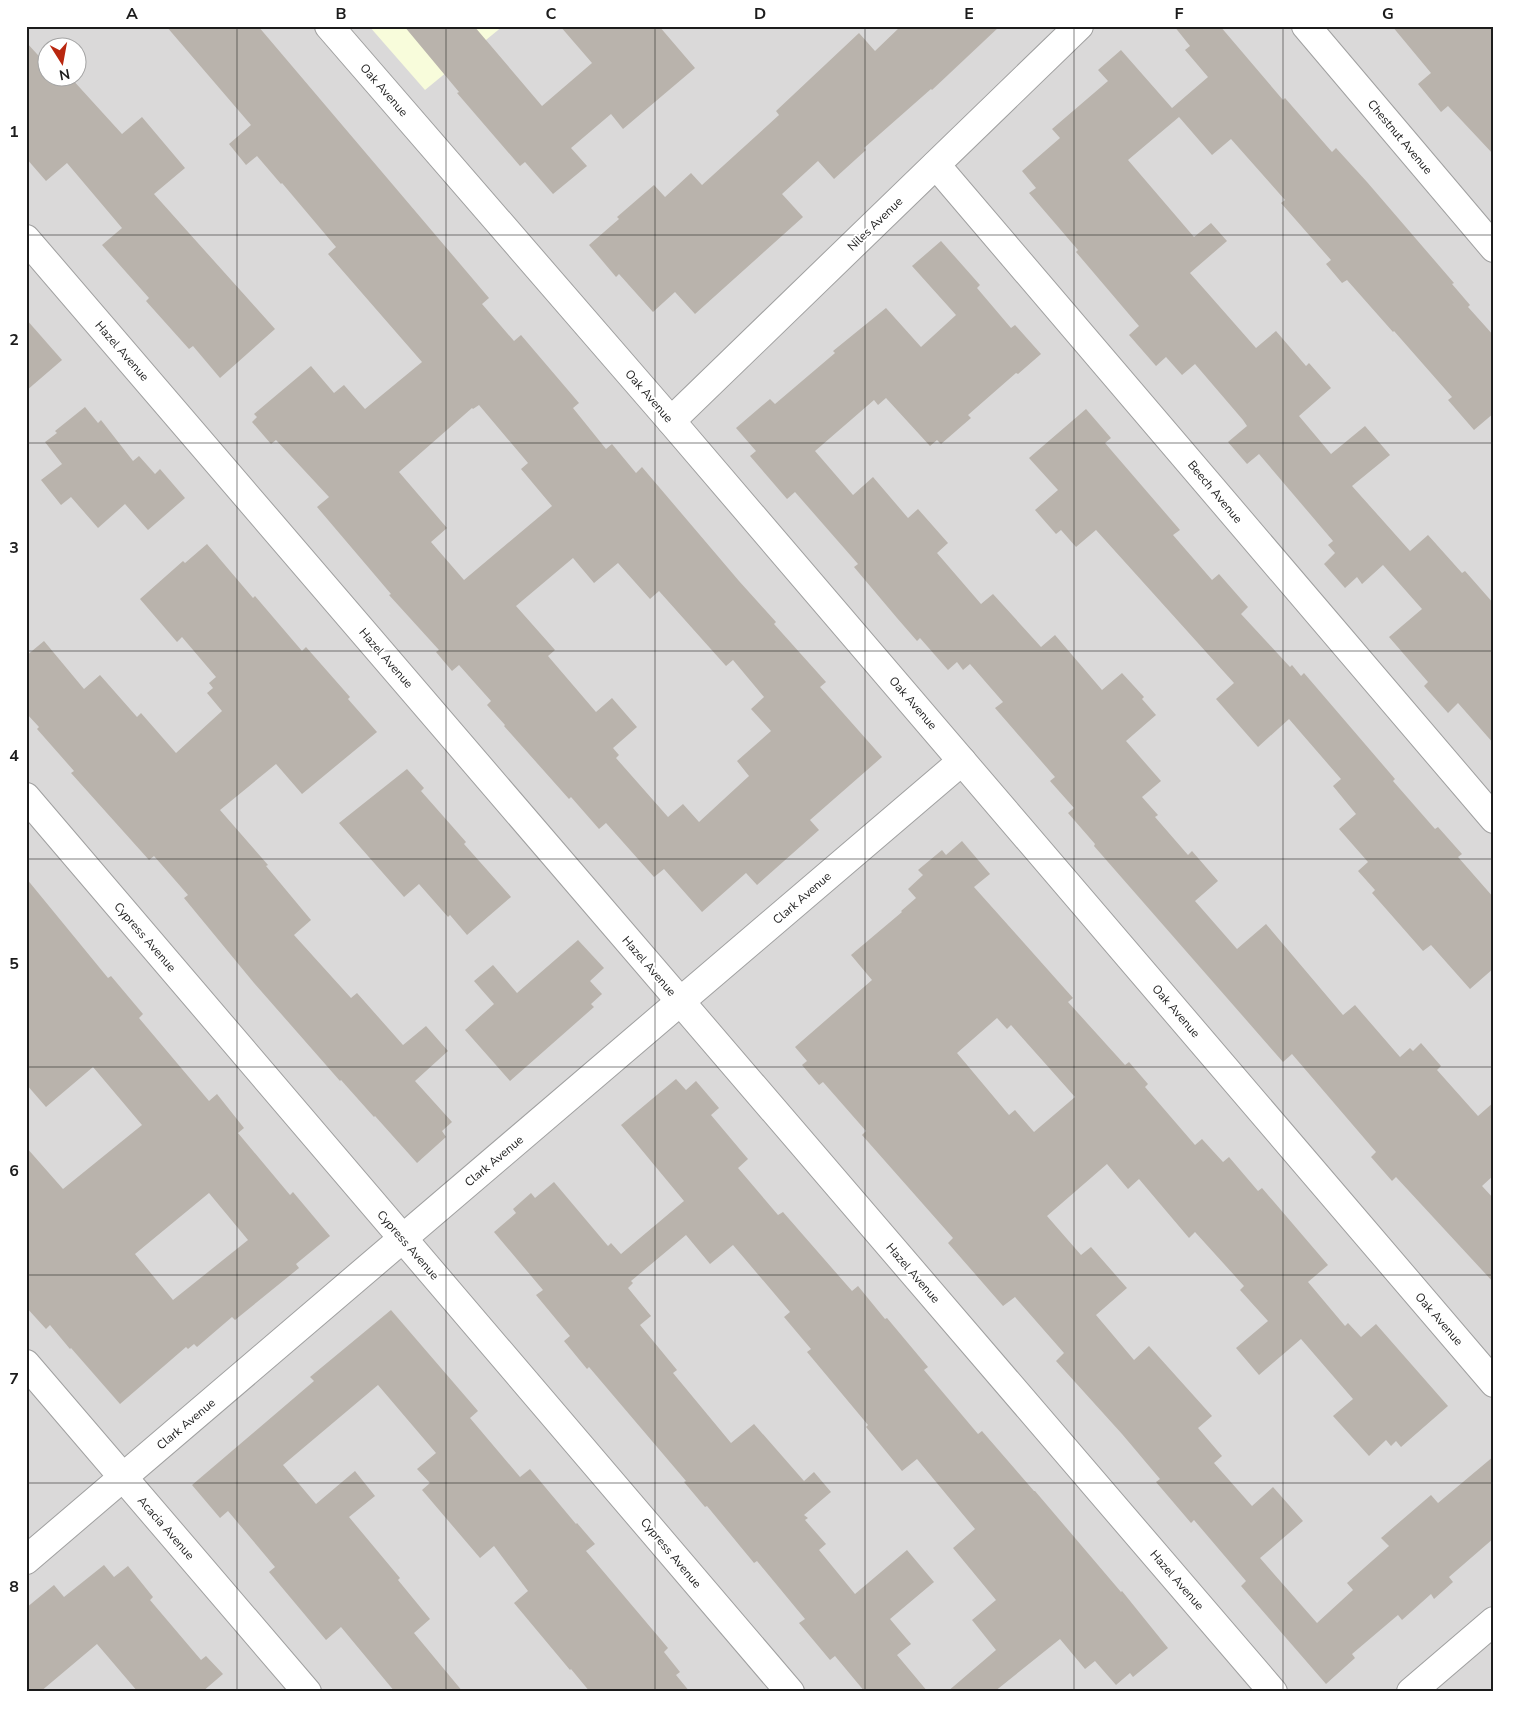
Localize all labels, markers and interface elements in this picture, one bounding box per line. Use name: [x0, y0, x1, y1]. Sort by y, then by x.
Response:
text: A: [126, 3, 138, 25]
text: B: [335, 3, 347, 25]
text: C: [546, 3, 557, 25]
text: D: [754, 3, 766, 25]
text: E: [964, 3, 974, 25]
text: F: [1175, 3, 1184, 25]
text: G: [1382, 3, 1394, 25]
north arrow: [38, 38, 88, 88]
street label: Oak Avenue: [356, 60, 412, 120]
text: N: [57, 64, 71, 85]
street label: Chestnut Avenue: [1364, 96, 1436, 178]
text: 1: [9, 121, 19, 143]
street label: Niles Avenue: [844, 193, 906, 255]
street label: Hazel Avenue: [91, 318, 153, 384]
text: 2: [9, 329, 19, 351]
street label: Oak Avenue: [621, 366, 677, 426]
street label: Beech Avenue: [1184, 457, 1246, 527]
text: 3: [9, 537, 19, 559]
street label: Hazel Avenue: [355, 625, 417, 691]
street label: Oak Avenue: [885, 673, 941, 733]
text: 4: [9, 745, 19, 767]
street label: Clark Avenue: [769, 868, 835, 928]
street label: Cypress Avenue: [110, 899, 180, 975]
street label: Hazel Avenue: [618, 933, 680, 999]
text: 5: [9, 953, 19, 975]
street label: Oak Avenue: [1148, 981, 1204, 1041]
street label: Clark Avenue: [461, 1132, 527, 1190]
text: 6: [9, 1160, 19, 1182]
street label: Cypress Avenue: [373, 1207, 443, 1283]
street label: Hazel Avenue: [882, 1240, 944, 1306]
street label: Oak Avenue: [1411, 1289, 1467, 1349]
text: 7: [9, 1368, 19, 1390]
street label: Clark Avenue: [153, 1395, 219, 1453]
street label: Acacia Avenue: [134, 1493, 198, 1563]
street label: Cypress Avenue: [637, 1515, 705, 1591]
street label: Hazel Avenue: [1146, 1547, 1208, 1613]
text: 8: [9, 1576, 19, 1598]

